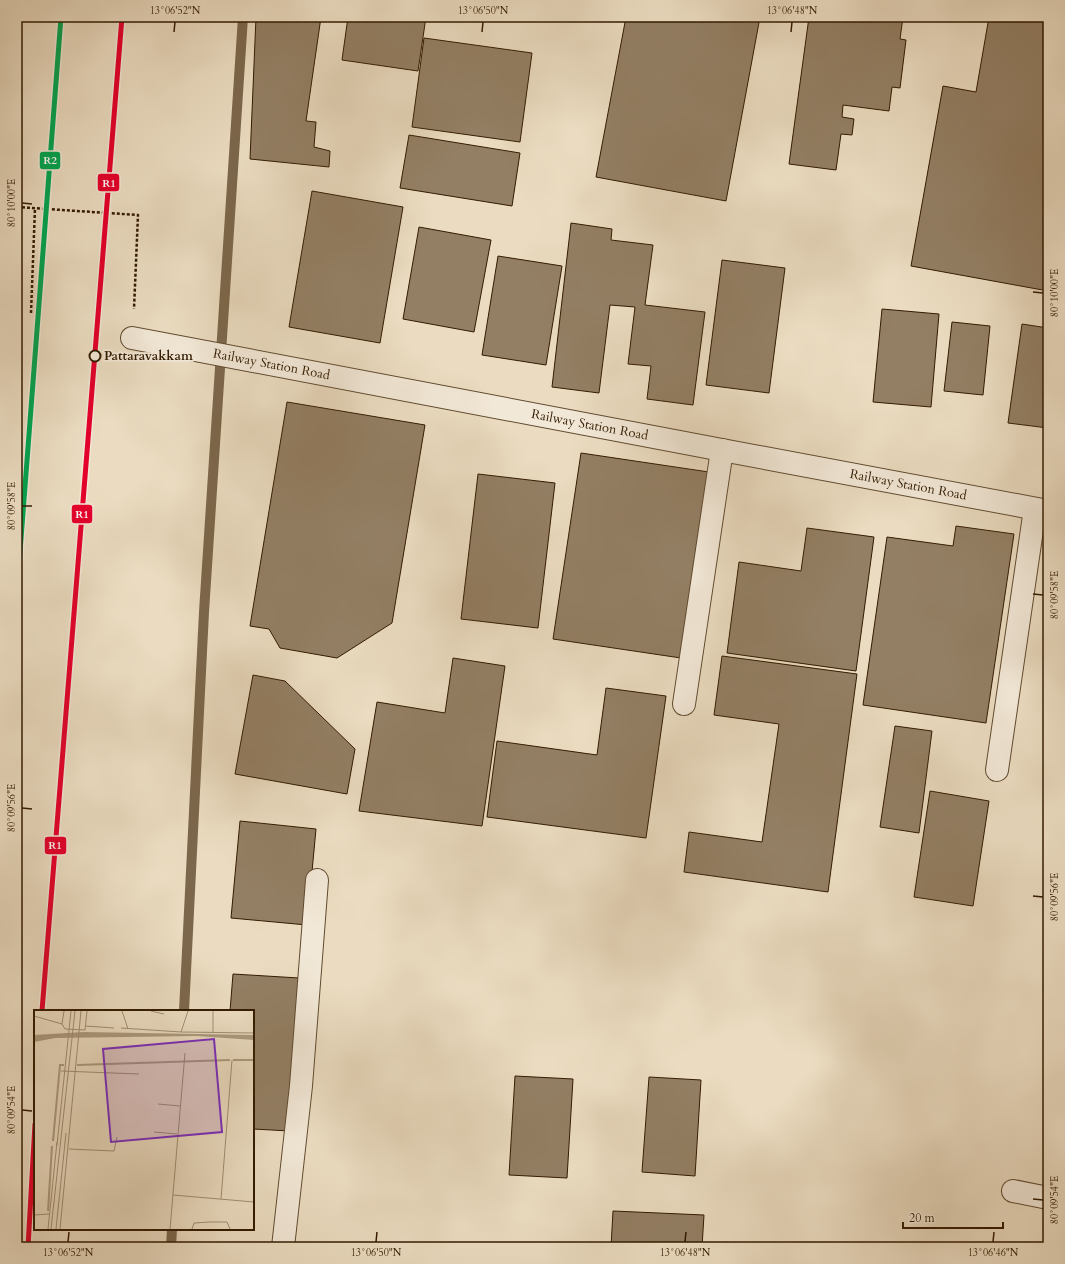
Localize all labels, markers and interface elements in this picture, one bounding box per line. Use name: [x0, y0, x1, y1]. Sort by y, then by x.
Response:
text: 13°06'52"N: [150, 4, 201, 18]
text: 13°06'50"N: [458, 4, 509, 18]
text: 13°06'48"N: [767, 4, 818, 18]
line badge: R2: [39, 151, 61, 170]
text: R2: [43, 153, 57, 168]
line badge: R1: [97, 173, 120, 192]
text: R1: [102, 176, 116, 191]
text: 80°10'00"E: [5, 179, 19, 227]
text: 80°10'00"E: [1048, 269, 1062, 317]
street label: Railway Station Road: [212, 345, 332, 384]
place label: Pattaravakkam: [104, 347, 193, 365]
marker: Pattaravakkam: [88, 349, 102, 363]
street label: Railway Station Road: [530, 405, 650, 445]
street label: Railway Station Road: [848, 465, 968, 505]
text: 80°09'58"E: [5, 482, 19, 530]
line badge: R1: [71, 504, 93, 524]
text: R1: [75, 507, 89, 522]
text: 80°09'58"E: [1048, 571, 1062, 619]
text: 80°09'56"E: [5, 784, 19, 832]
line badge: R1: [44, 836, 67, 855]
text: R1: [48, 838, 62, 853]
text: 80°09'56"E: [1048, 873, 1062, 921]
inset map: [34, 1010, 254, 1230]
text: 80°09'54"E: [5, 1086, 19, 1134]
text: 80°09'54"E: [1048, 1176, 1062, 1224]
scale bar: [903, 1204, 1003, 1230]
text: 20 m: [909, 1210, 936, 1226]
text: 13°06'52"N: [43, 1246, 94, 1260]
text: 13°06'50"N: [351, 1246, 402, 1260]
text: 13°06'48"N: [660, 1246, 711, 1260]
text: 13°06'46"N: [968, 1246, 1019, 1260]

